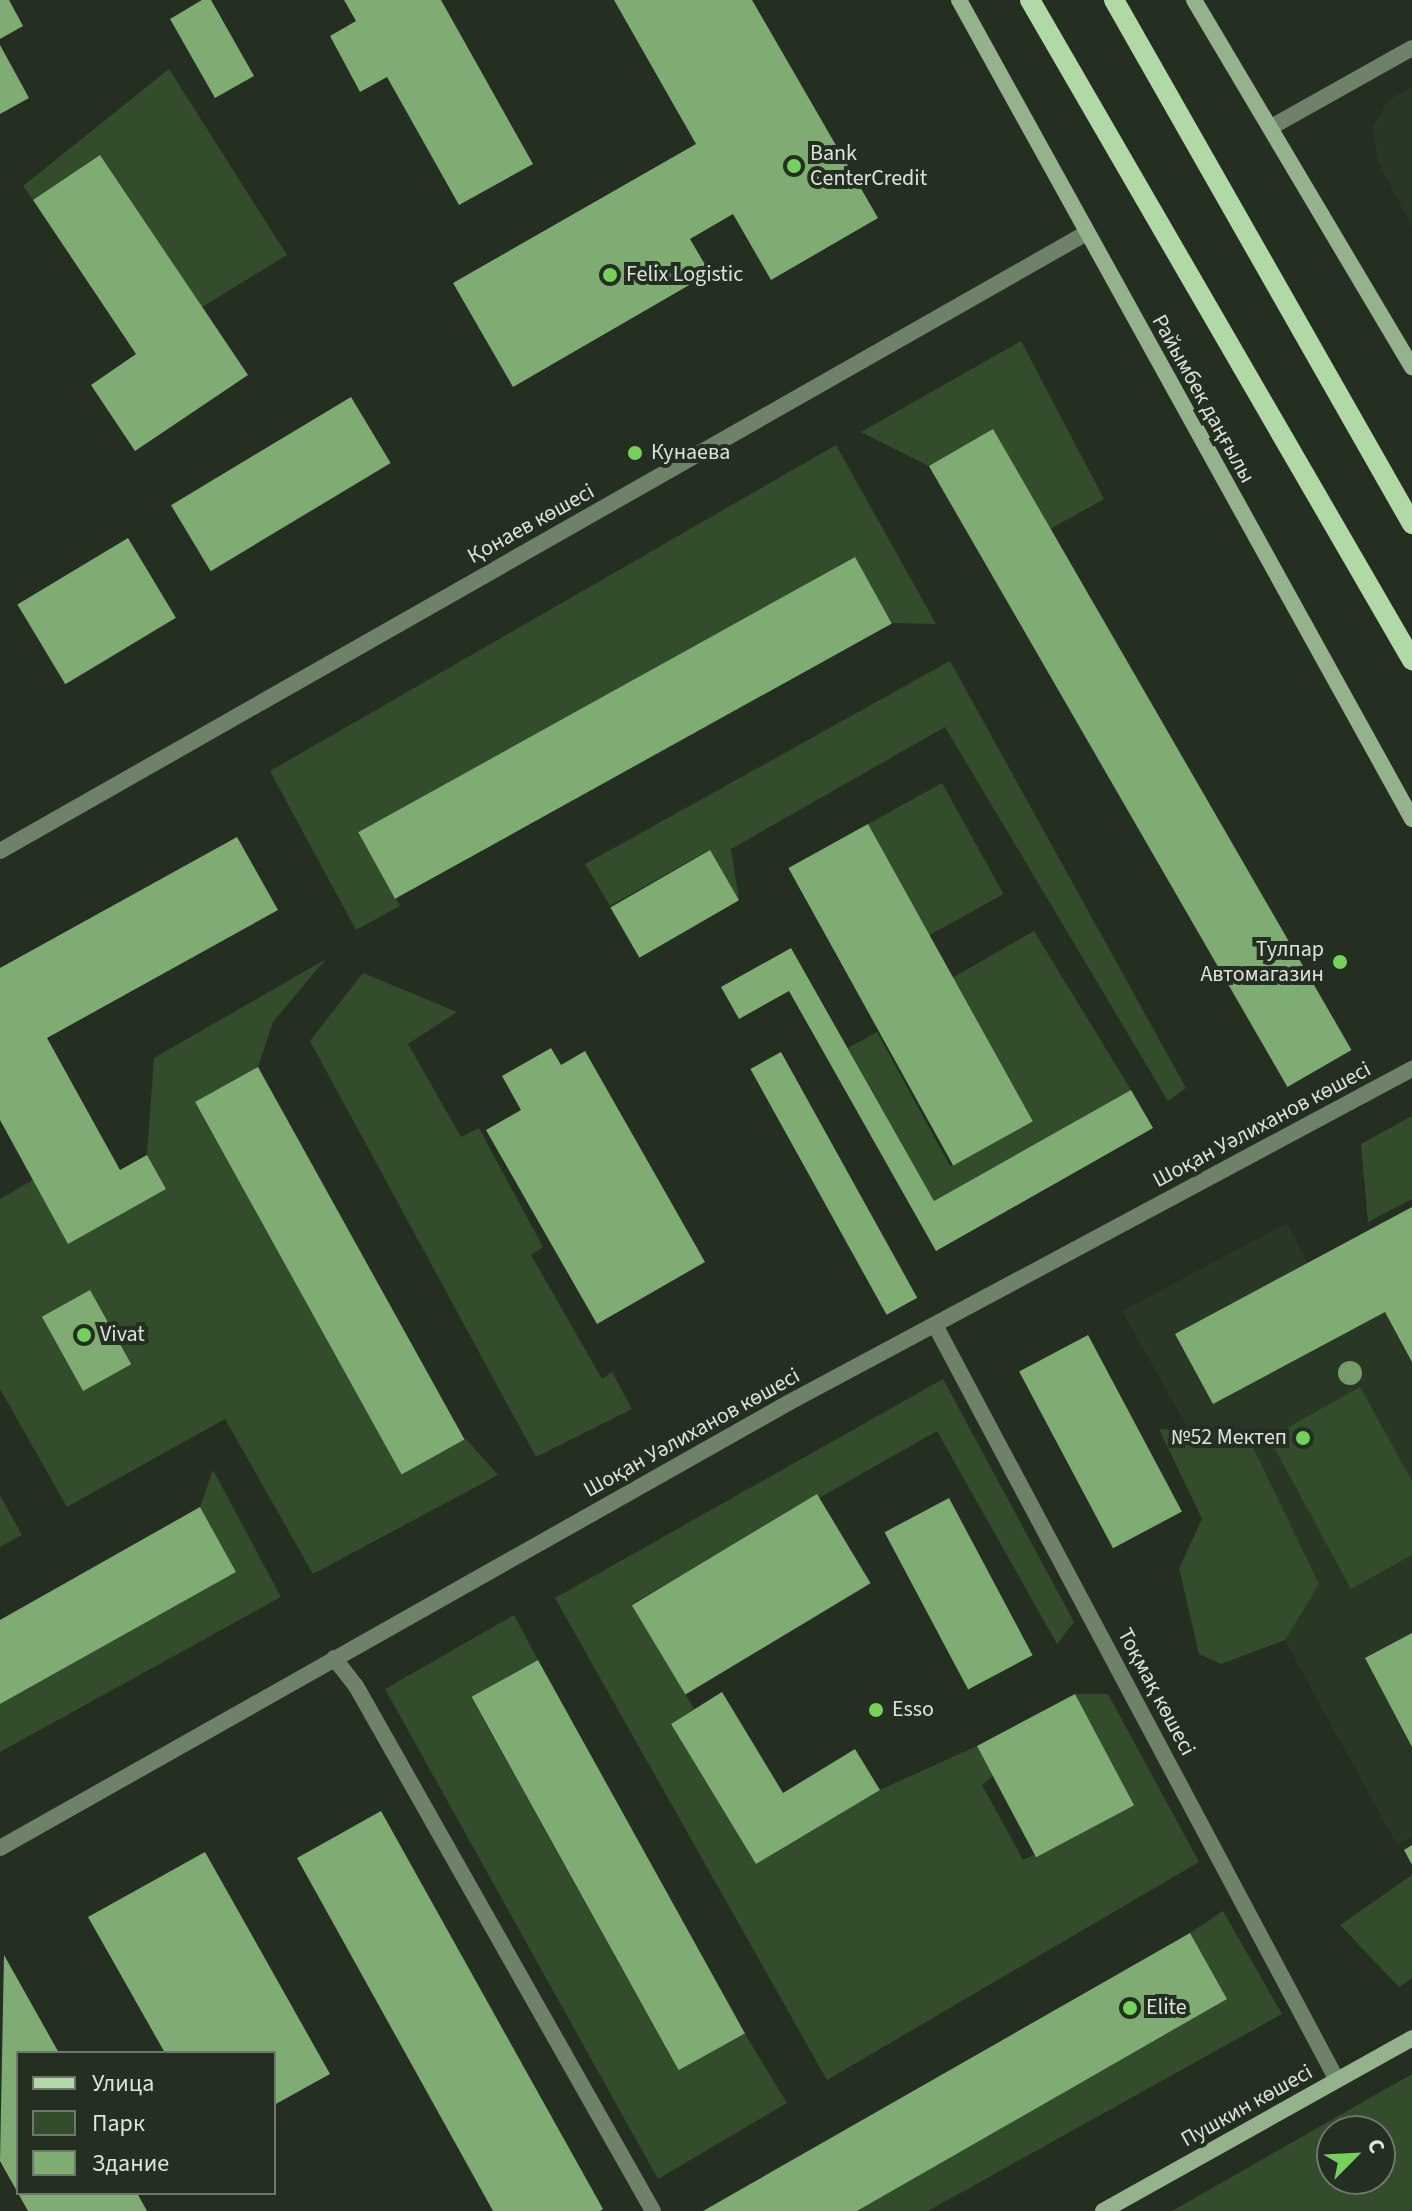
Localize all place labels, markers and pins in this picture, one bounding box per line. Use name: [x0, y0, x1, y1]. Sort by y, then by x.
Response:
place label: Bank CenterCredit: [810, 140, 927, 192]
marker: Bank CenterCredit: [785, 157, 803, 175]
place label: Felix Logistic: [626, 262, 743, 288]
marker: Felix Logistic: [601, 266, 619, 284]
place label: Кунаева: [651, 440, 730, 466]
marker: Кунаева: [626, 444, 644, 462]
place label: Тулпар Автомагазин: [1200, 936, 1324, 988]
marker: Тулпар Автомагазин: [1331, 953, 1349, 971]
place label: Vivat: [100, 1322, 145, 1348]
marker: Vivat: [75, 1326, 93, 1344]
place label: №52 Мектеп: [1171, 1425, 1287, 1451]
marker: №52 Мектеп: [1294, 1429, 1312, 1447]
place label: Esso: [892, 1697, 934, 1723]
marker: Esso: [867, 1701, 885, 1719]
place label: Elite: [1146, 1995, 1187, 2021]
marker: Elite: [1121, 1999, 1139, 2017]

